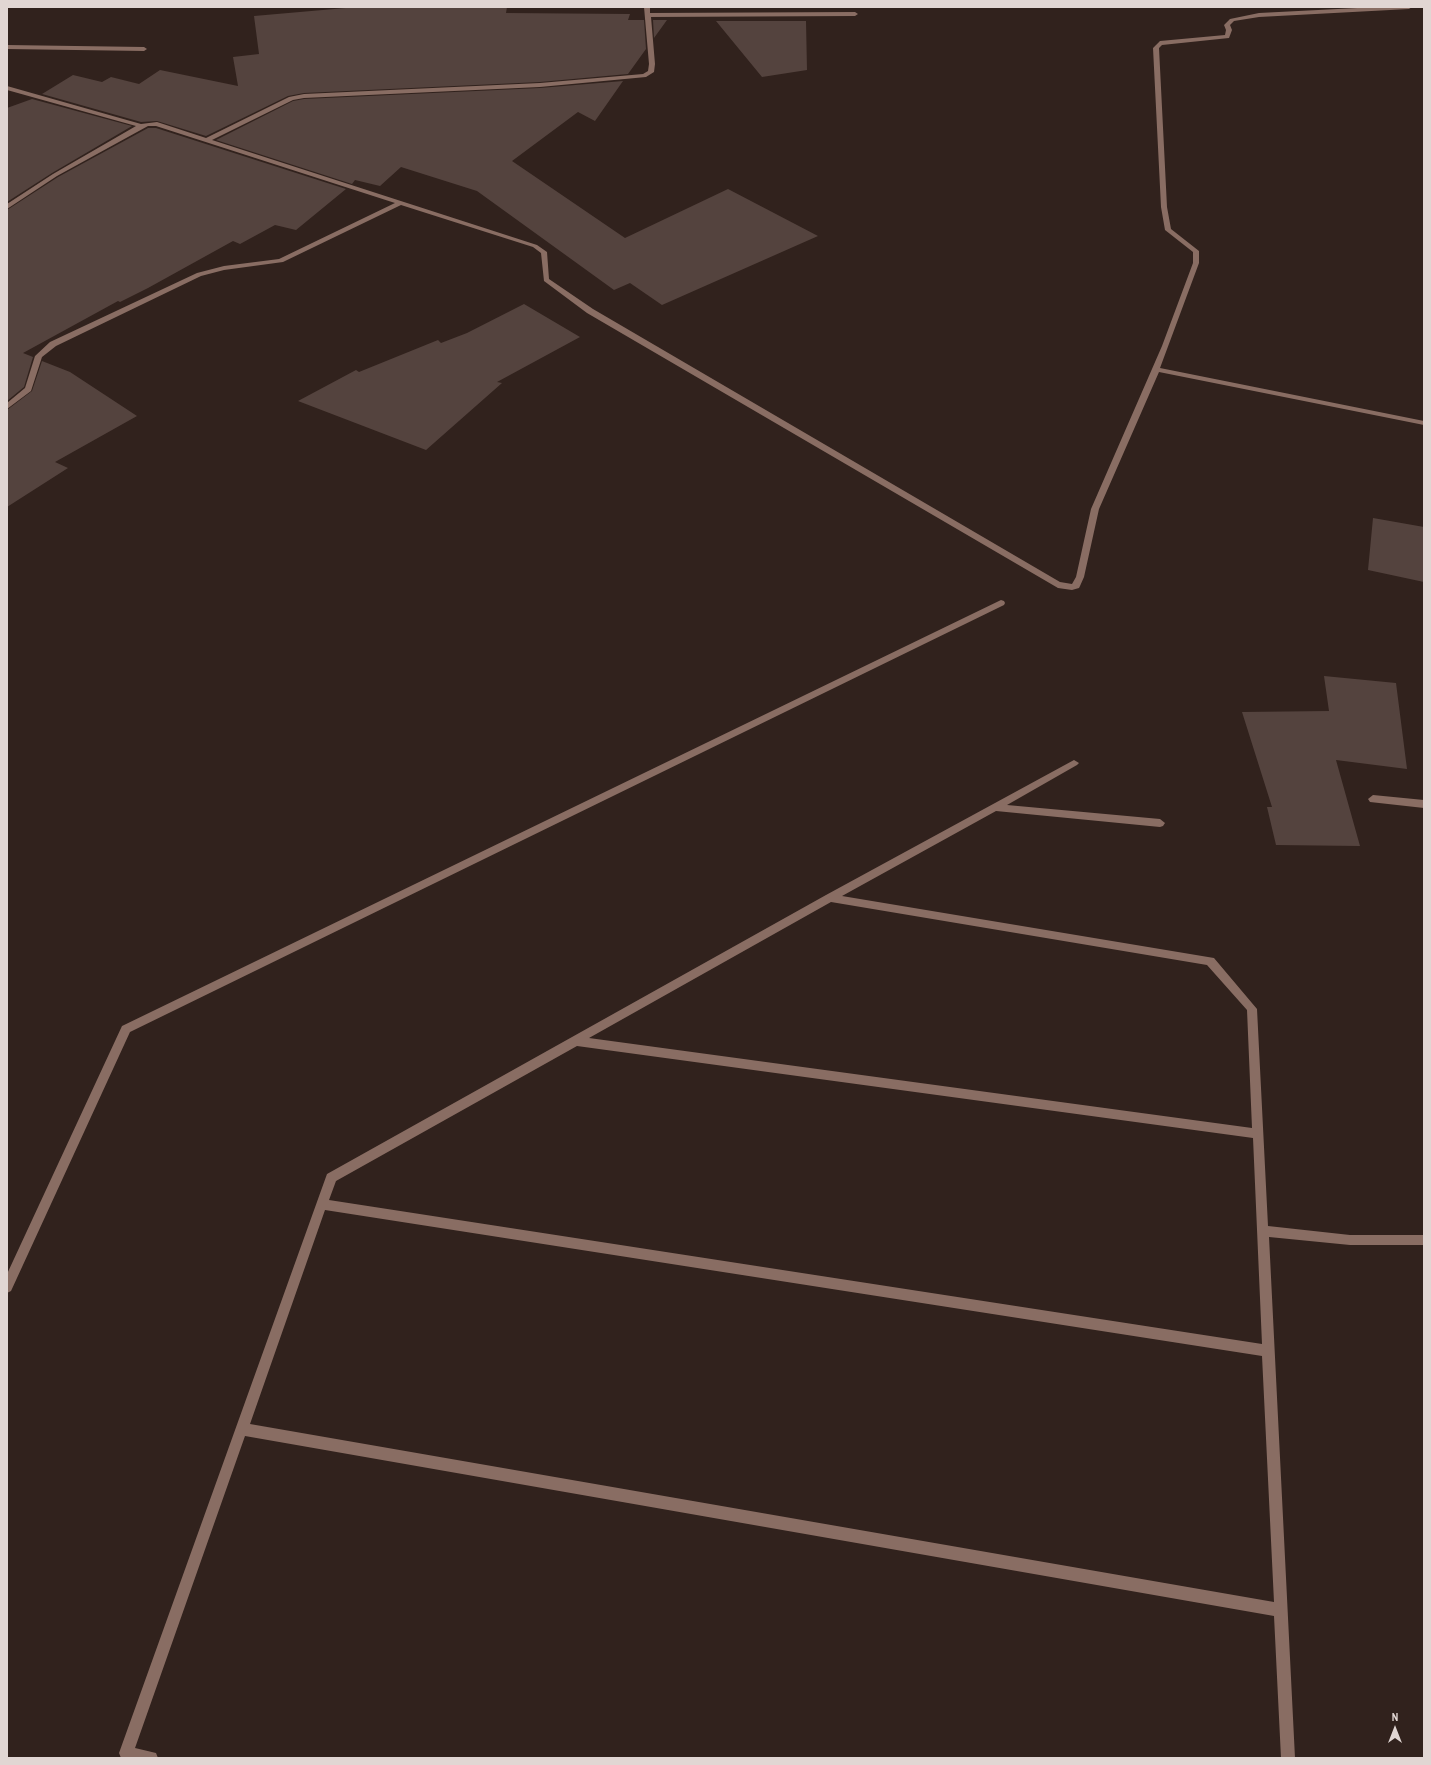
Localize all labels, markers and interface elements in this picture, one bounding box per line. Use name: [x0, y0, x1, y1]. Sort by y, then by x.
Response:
north arrow: [1375, 1709, 1415, 1749]
text: N: [1392, 1710, 1398, 1724]

